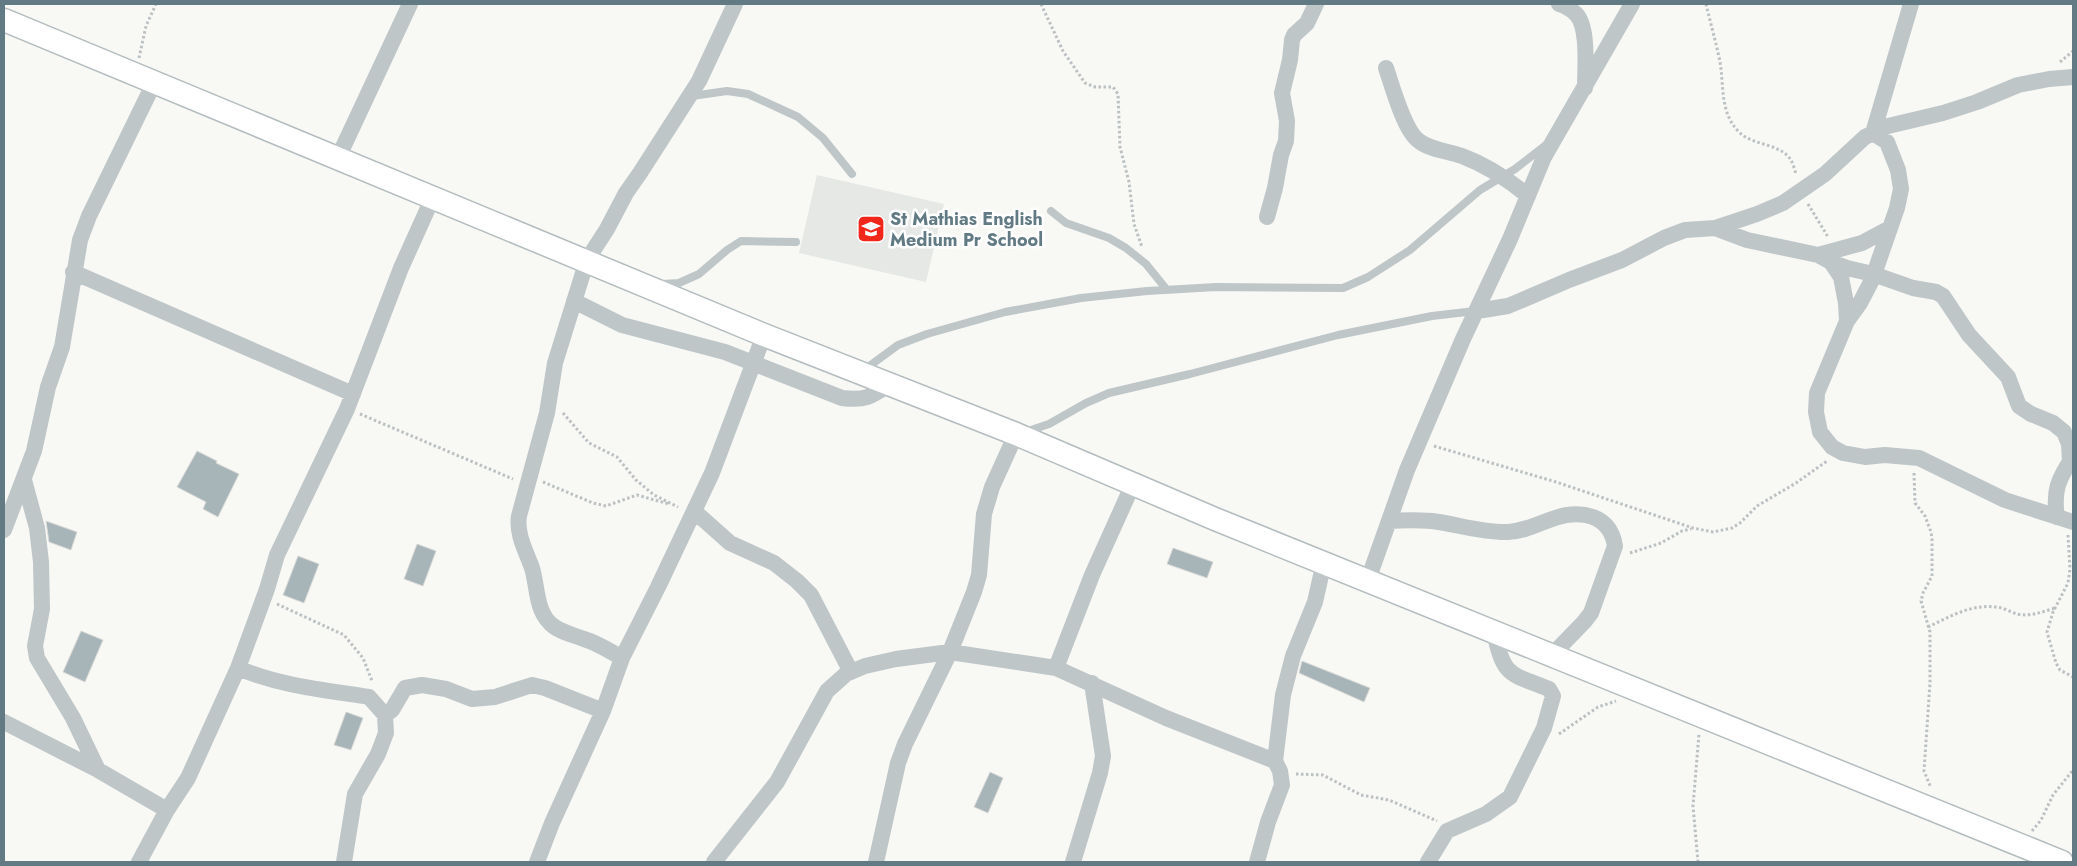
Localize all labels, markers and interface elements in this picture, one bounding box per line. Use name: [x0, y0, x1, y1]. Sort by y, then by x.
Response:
place label: St Mathias English Medium Pr School: [890, 206, 1043, 253]
school or university icon: St Mathias English Medium Pr School: [856, 214, 886, 244]

